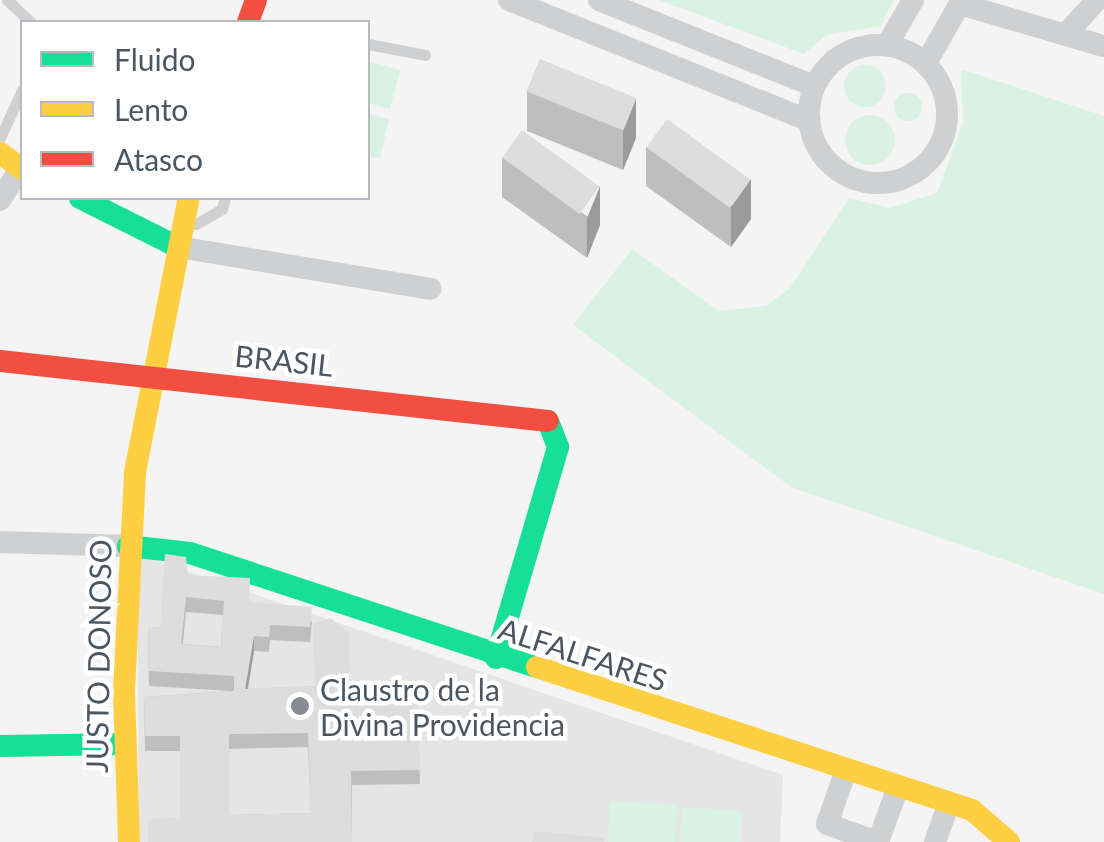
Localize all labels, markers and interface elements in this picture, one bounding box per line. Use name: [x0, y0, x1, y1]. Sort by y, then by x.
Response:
legend: [20, 20, 370, 200]
text: Fluido: [114, 41, 196, 77]
text: Lento: [114, 91, 188, 127]
text: Atasco: [114, 141, 203, 177]
street label: BRASIL: [233, 337, 335, 383]
street label: JUSTO DONOSO: [78, 539, 118, 773]
street label: ALFALFARES: [494, 610, 672, 698]
place label: Claustro de la Divina Providencia: [320, 671, 565, 742]
marker: Claustro de la Divina Providencia: [289, 695, 311, 717]

